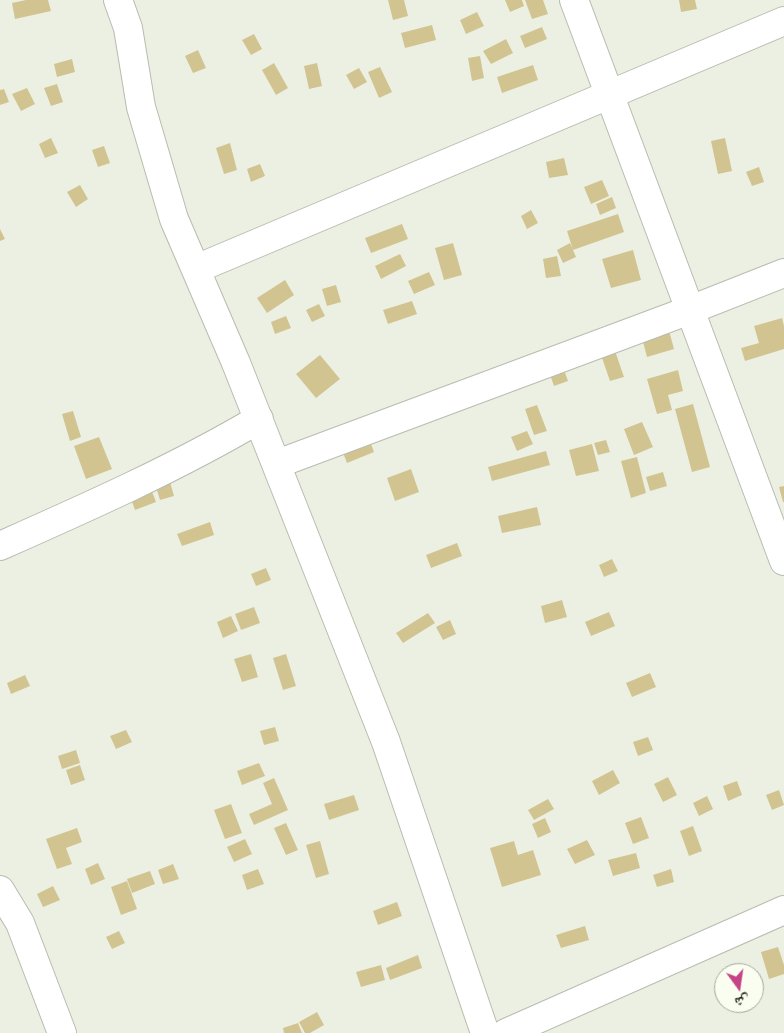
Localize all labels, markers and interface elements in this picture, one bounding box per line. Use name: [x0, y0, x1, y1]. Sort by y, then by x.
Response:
north arrow: [714, 963, 764, 1013]
text: ش: [733, 991, 752, 1012]

